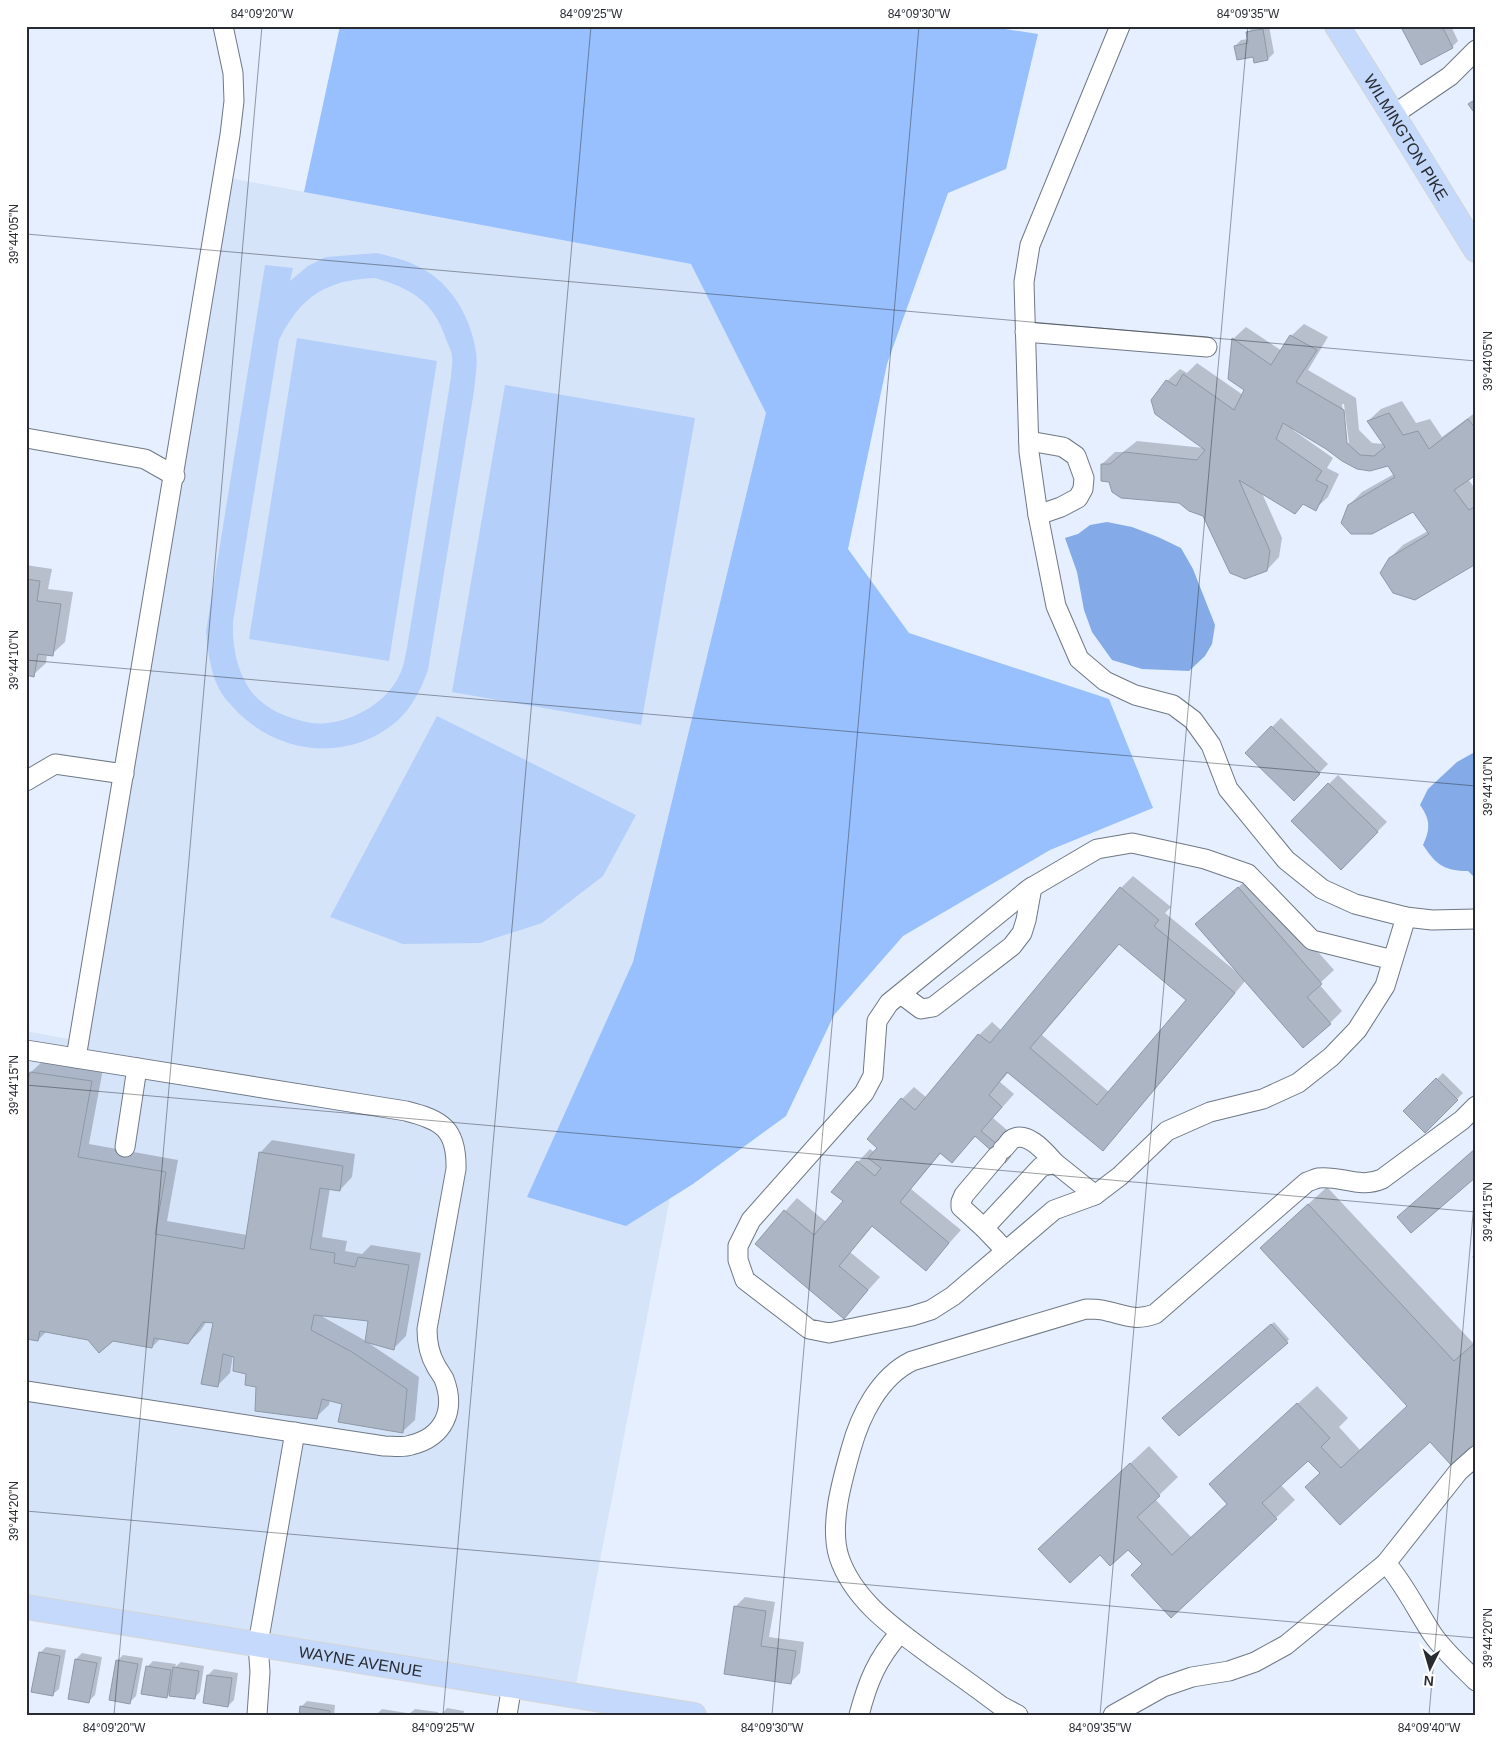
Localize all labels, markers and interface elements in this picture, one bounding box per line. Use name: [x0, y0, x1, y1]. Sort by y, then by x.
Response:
text: 84°09'20"W: [231, 7, 294, 21]
text: 84°09'25"W: [560, 7, 623, 21]
text: 84°09'30"W: [888, 7, 951, 21]
text: 84°09'35"W: [1217, 7, 1280, 21]
street label: WILMINGTON PIKE: [1361, 71, 1452, 203]
text: 39°44'05"N: [7, 204, 21, 264]
text: 39°44'05"N: [1481, 331, 1495, 391]
text: 39°44'10"N: [7, 630, 21, 690]
text: 39°44'10"N: [1481, 756, 1495, 816]
text: 39°44'15"N: [7, 1055, 21, 1115]
text: 39°44'15"N: [1481, 1182, 1495, 1242]
text: 39°44'20"N: [7, 1481, 21, 1541]
text: 39°44'20"N: [1481, 1608, 1495, 1668]
street label: WAYNE AVENUE: [298, 1643, 424, 1679]
north arrow: [1404, 1644, 1454, 1694]
text: N: [1423, 1673, 1435, 1689]
text: 84°09'20"W: [83, 1721, 146, 1735]
text: 84°09'25"W: [412, 1721, 475, 1735]
text: 84°09'30"W: [741, 1721, 804, 1735]
text: 84°09'35"W: [1069, 1721, 1132, 1735]
text: 84°09'40"W: [1398, 1721, 1461, 1735]

